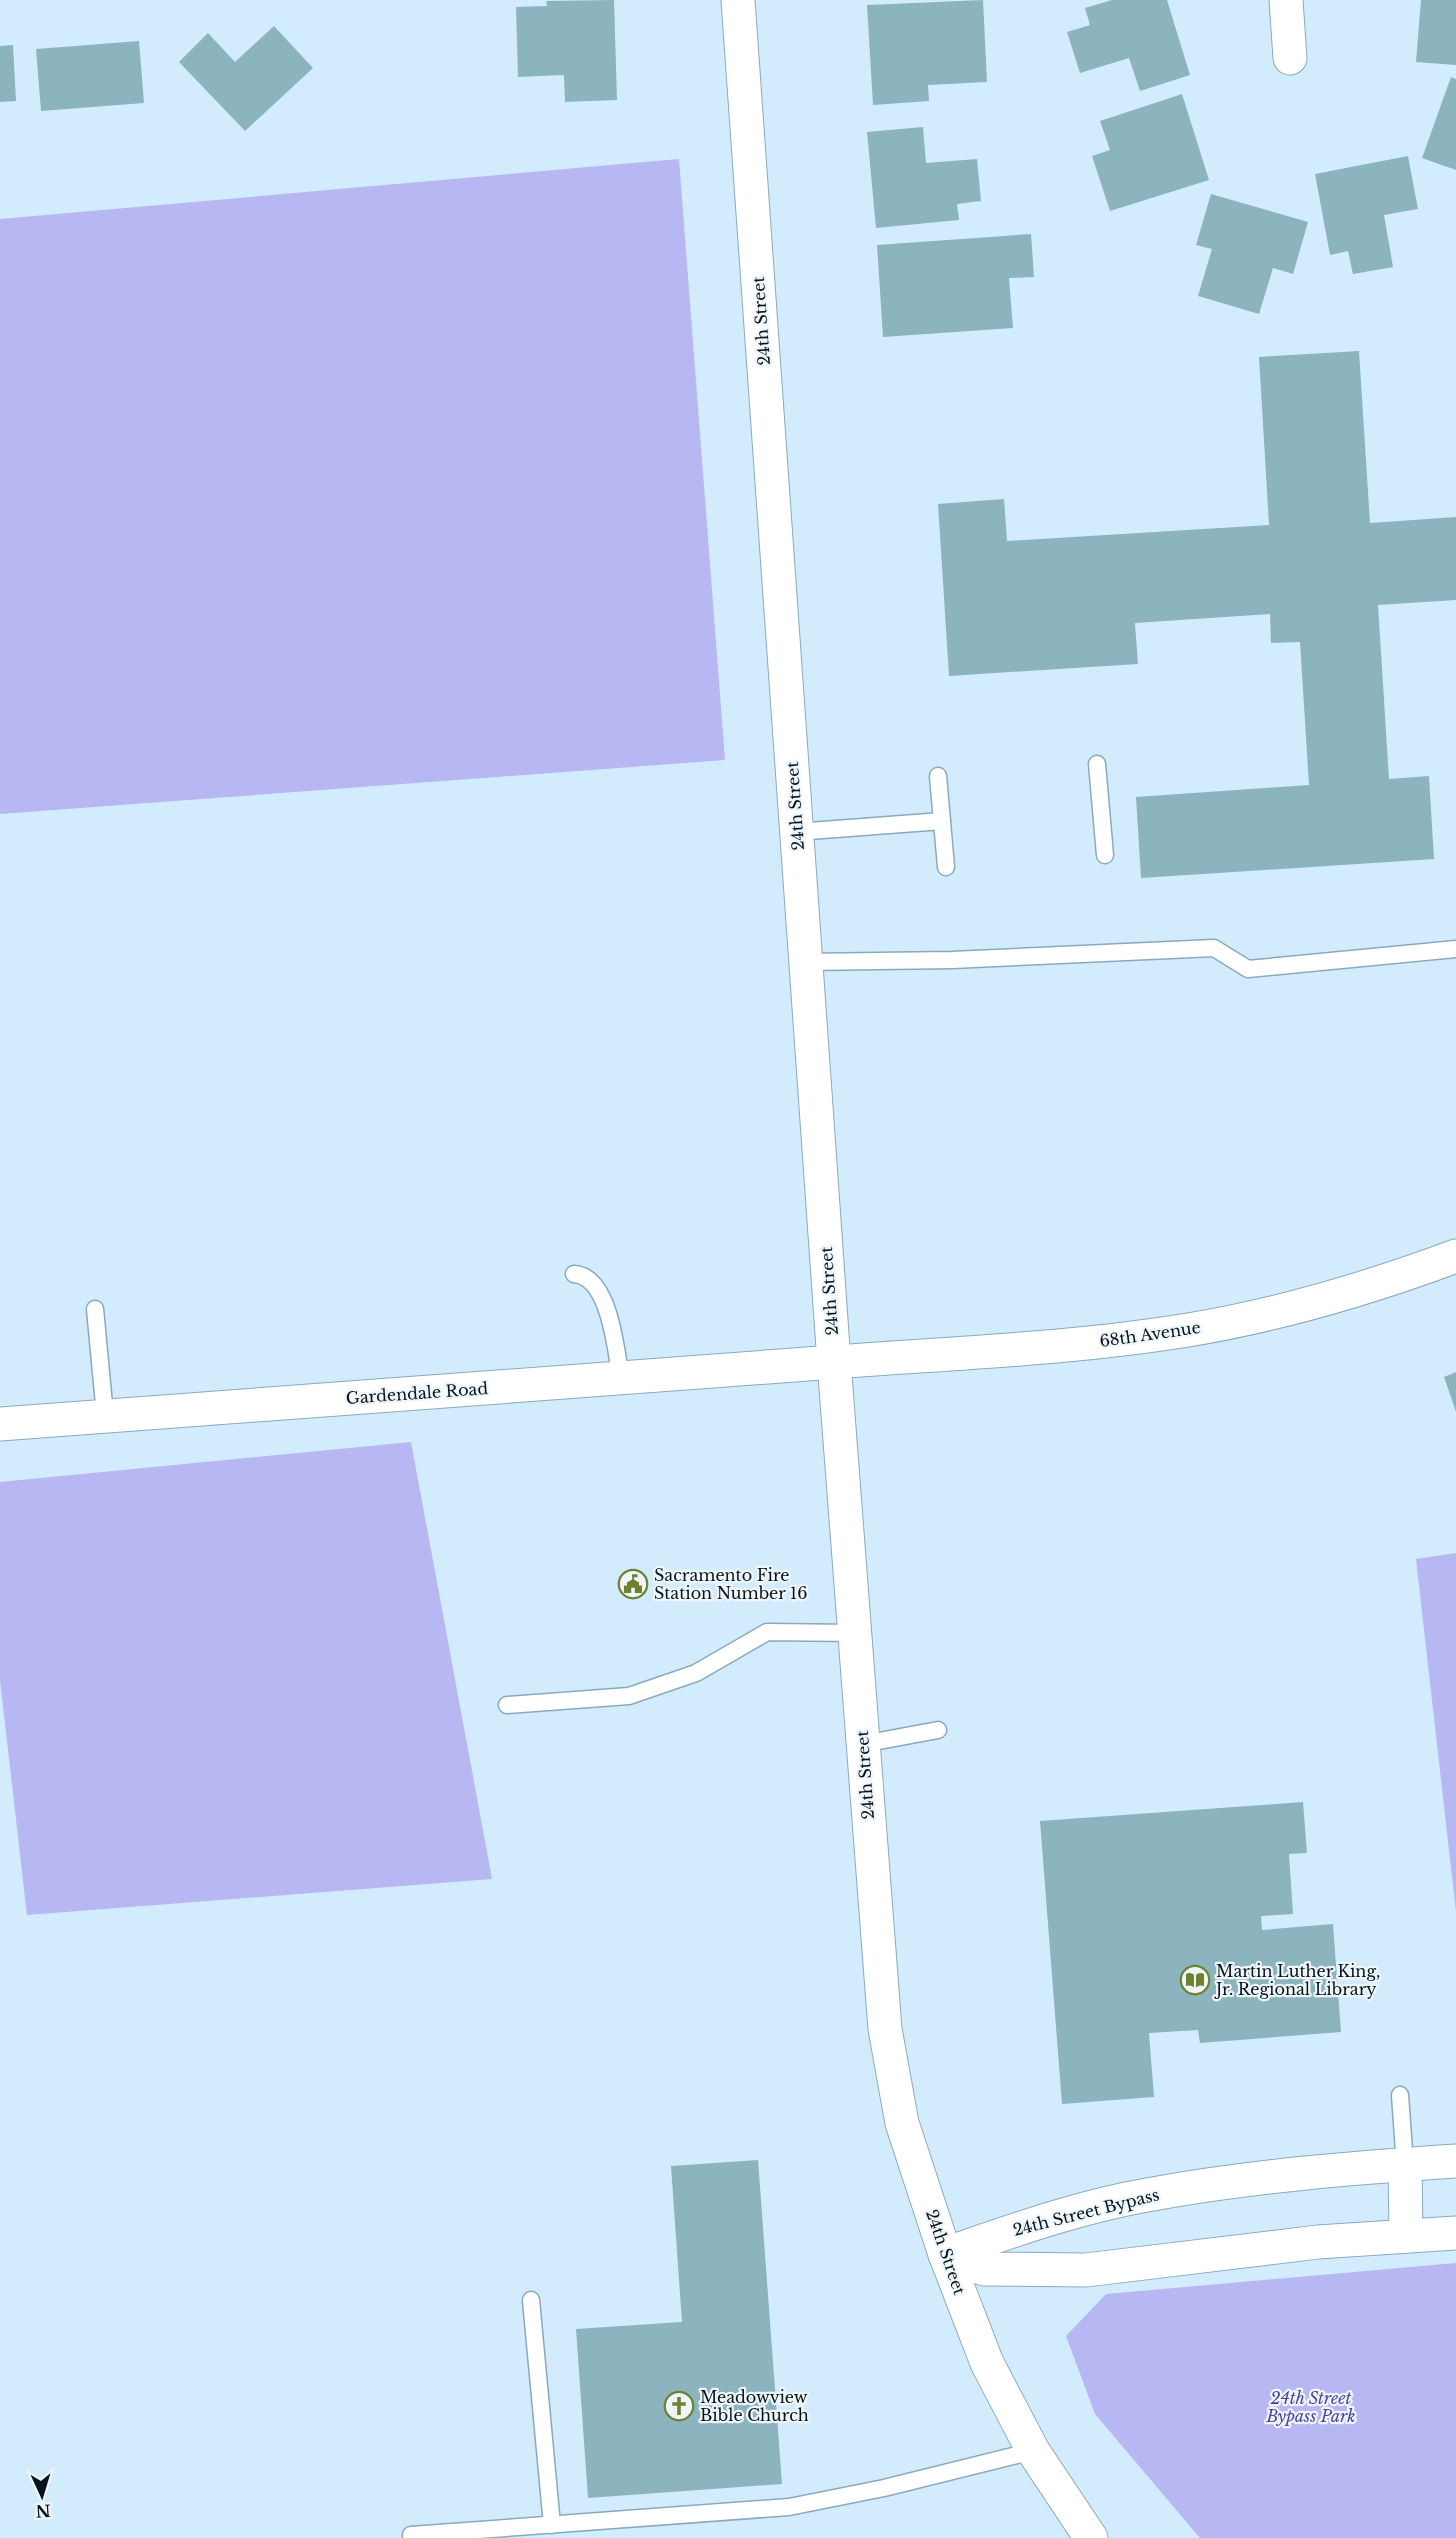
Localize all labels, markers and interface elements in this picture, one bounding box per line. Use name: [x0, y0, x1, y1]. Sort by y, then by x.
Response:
street label: 24th Street: [748, 276, 774, 366]
street label: 24th Street: [782, 761, 808, 851]
street label: 24th Street: [816, 1246, 842, 1336]
street label: 68th Avenue: [1098, 1317, 1202, 1351]
street label: Gardendale Road: [345, 1378, 489, 1408]
place label: Sacramento Fire Station Number 16: [654, 1565, 808, 1603]
public building icon: Sacramento Fire Station Number 16: [617, 1568, 649, 1600]
street label: 24th Street: [852, 1730, 878, 1820]
place label: Martin Luther King, Jr. Regional Library: [1214, 1961, 1380, 1999]
library icon: Martin Luther King, Jr. Regional Library: [1179, 1964, 1211, 1996]
street label: 24th Street Bypass: [1011, 2184, 1161, 2240]
street label: 24th Street: [922, 2207, 970, 2297]
place label: Meadowview Bible Church: [700, 2387, 809, 2425]
park label: 24th Street Bypass Park: [1265, 2388, 1356, 2426]
church icon: Meadowview Bible Church: [663, 2390, 695, 2422]
north arrow: [12, 2466, 72, 2526]
text: N: [35, 2500, 51, 2521]

